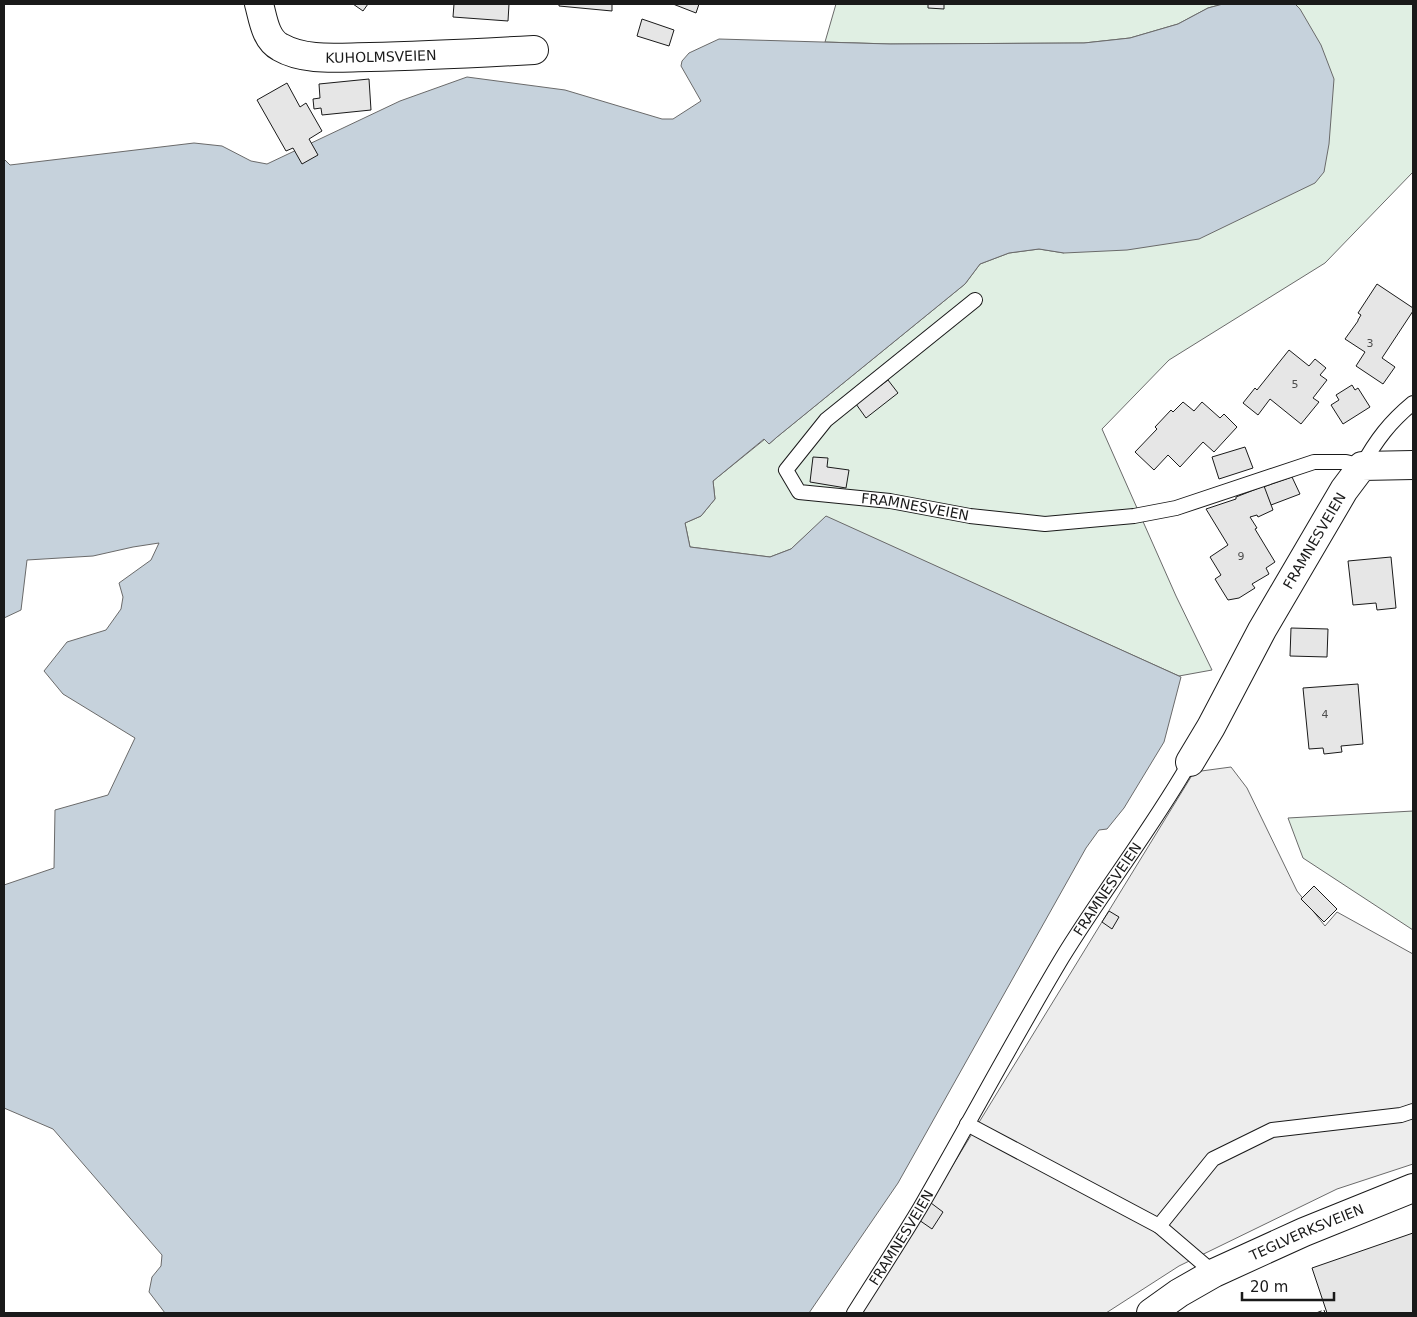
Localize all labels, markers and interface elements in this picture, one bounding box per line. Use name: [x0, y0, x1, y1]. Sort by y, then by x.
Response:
street label: KUHOLMSVEIEN: [325, 47, 437, 66]
house number: 3: [1367, 337, 1374, 350]
house number: 5: [1292, 378, 1299, 391]
street label: FRAMNESVEIEN: [860, 490, 970, 524]
street label: FRAMNESVEIEN: [1280, 490, 1349, 592]
house number: 9: [1238, 550, 1245, 563]
house number: 4: [1322, 708, 1329, 721]
street label: FRAMNESVEIEN: [1070, 839, 1145, 939]
street label: FRAMNESVEIEN: [866, 1187, 937, 1288]
street label: TEGLVERKSVEIEN: [1246, 1201, 1366, 1264]
scale bar: [1242, 1270, 1334, 1302]
text: 20 m: [1250, 1278, 1288, 1296]

